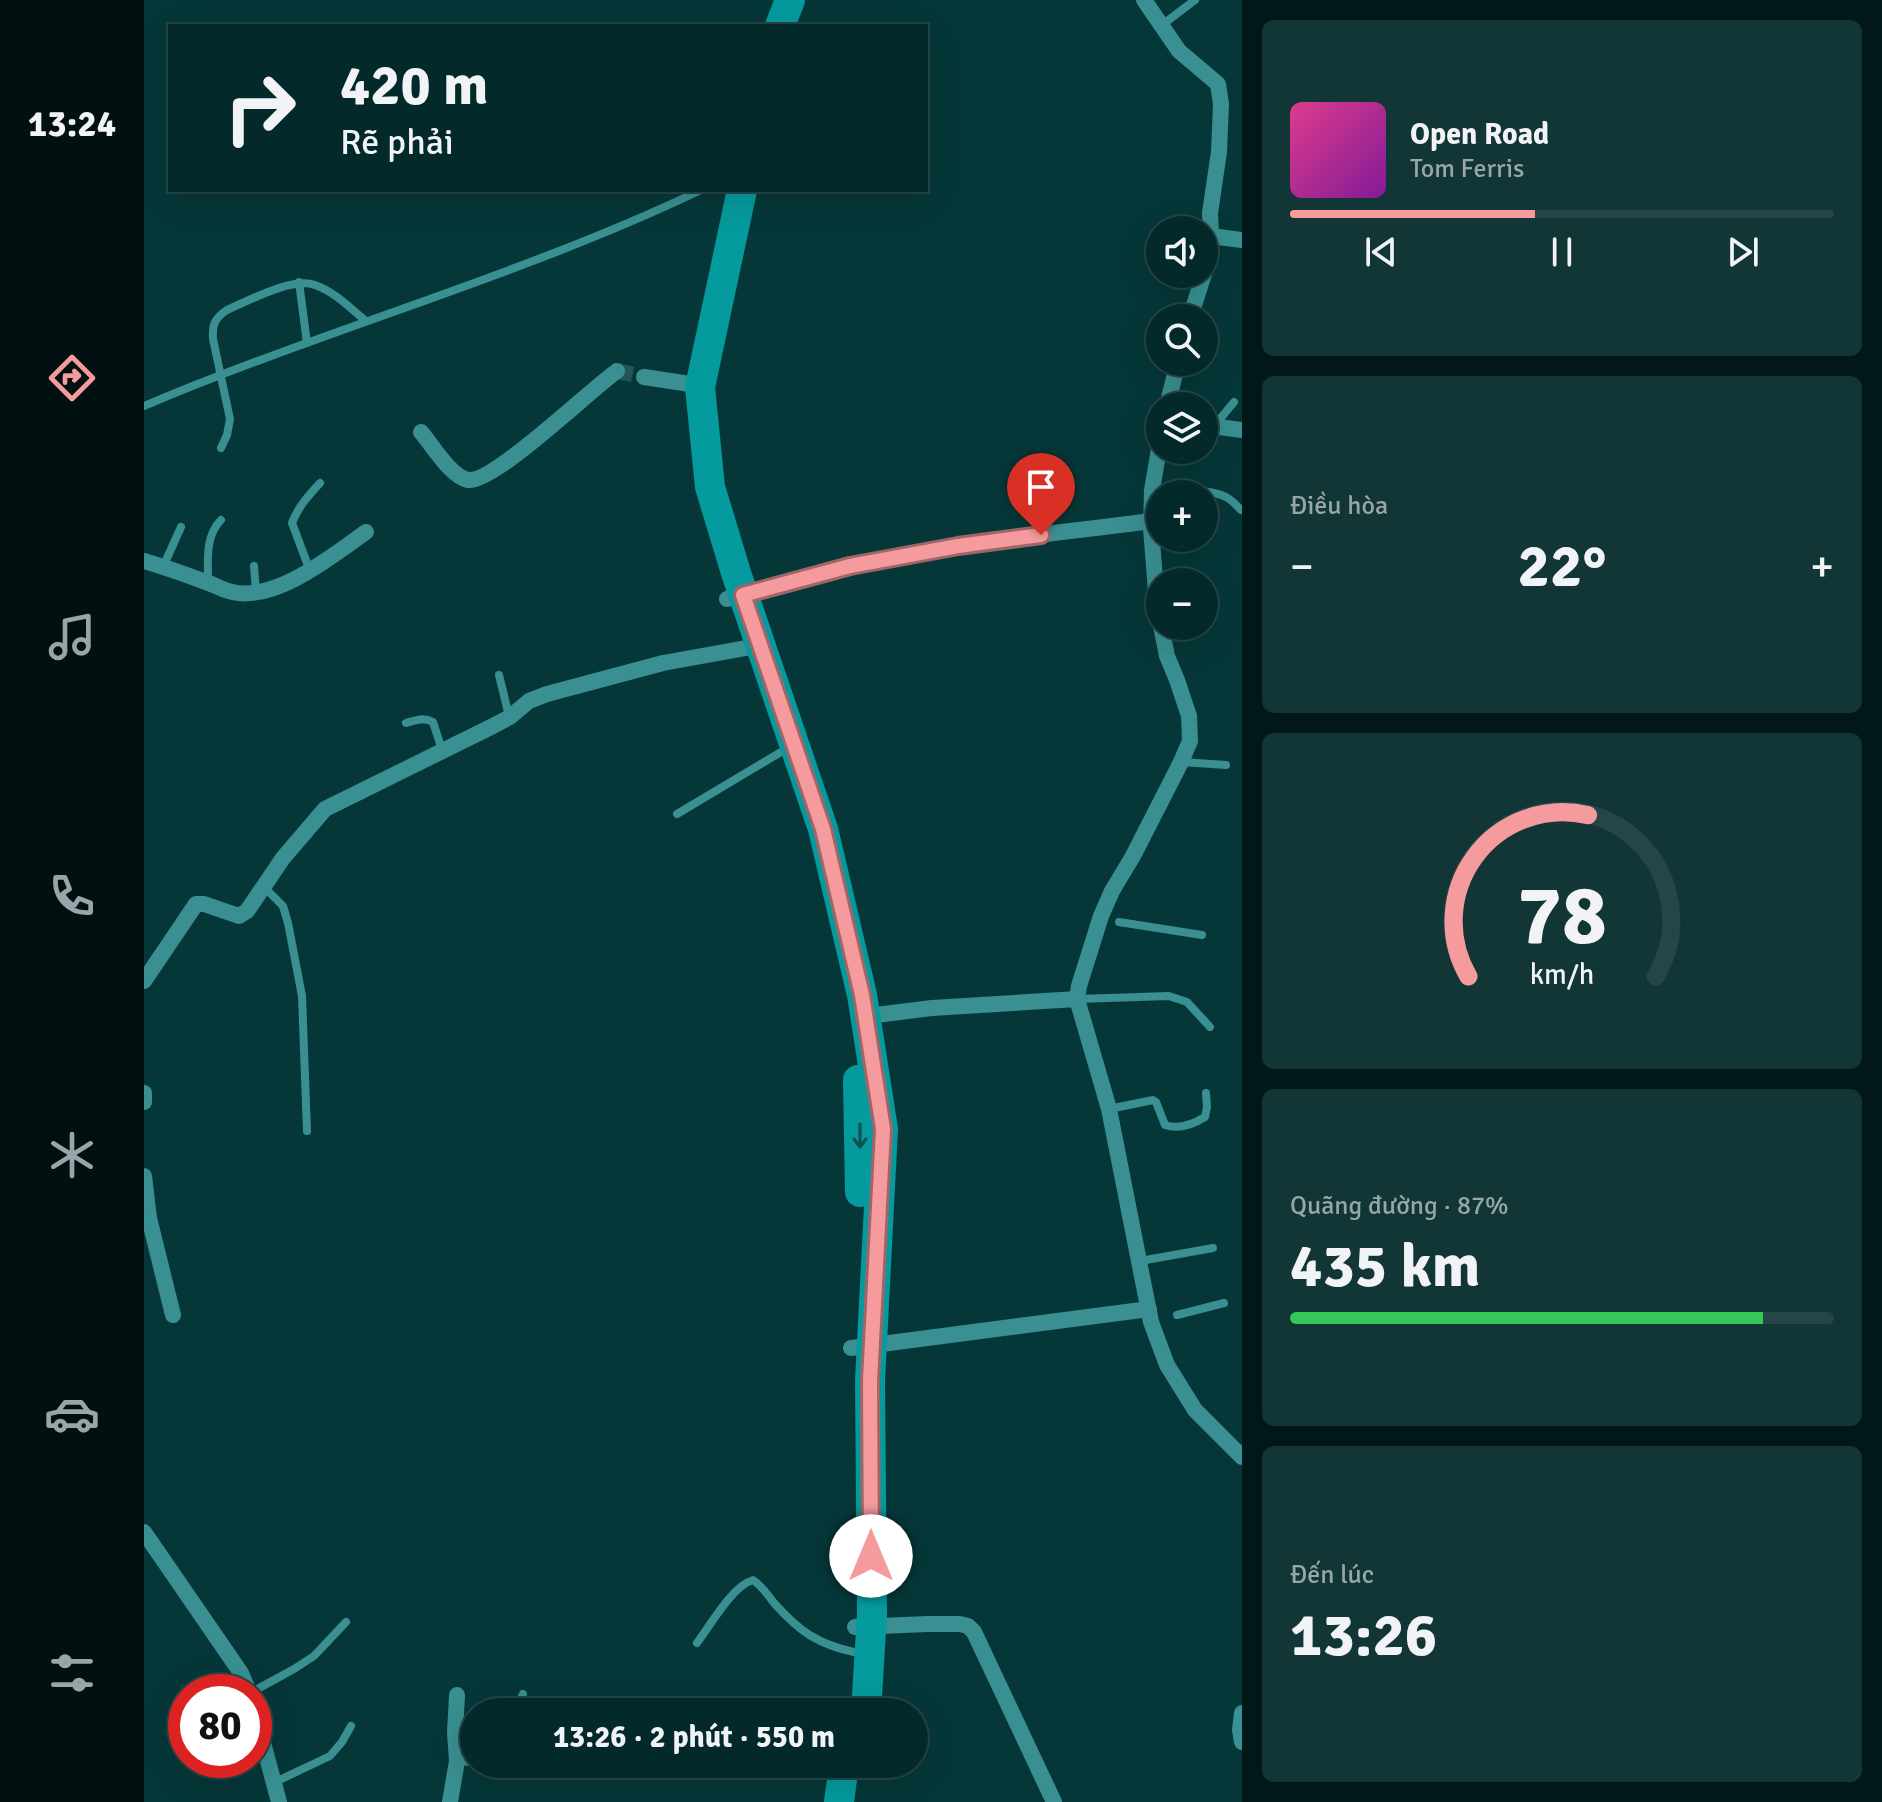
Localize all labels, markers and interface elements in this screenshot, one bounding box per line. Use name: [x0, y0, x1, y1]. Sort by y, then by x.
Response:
text: 420 m: [340, 51, 488, 120]
icon: right: [208, 56, 312, 160]
text: 13:24: [28, 102, 116, 147]
text: Open Road: [1410, 116, 1549, 153]
text: Rẽ phải: [340, 120, 454, 165]
text: Tom Ferris: [1410, 153, 1524, 185]
map controls: [1146, 216, 1218, 640]
button: sound: [1146, 216, 1218, 288]
icon: previous: [1359, 230, 1403, 274]
icon: pause: [1540, 230, 1584, 274]
icon: next: [1721, 230, 1765, 274]
button: search: [1146, 304, 1218, 376]
icon: directions: [44, 350, 100, 406]
button: layers: [1146, 392, 1218, 464]
pin: [1007, 453, 1075, 535]
icon: arrive: [1019, 465, 1063, 509]
button: +: [1146, 480, 1218, 552]
text: Điều hòa: [1290, 490, 1388, 522]
text: 22°: [1518, 530, 1606, 604]
text: −: [1290, 540, 1314, 594]
text: +: [1810, 540, 1834, 594]
button: −: [1146, 568, 1218, 640]
icon: music: [44, 609, 100, 665]
text: 78: [1517, 865, 1607, 967]
icon: phone: [44, 868, 100, 924]
text: km/h: [1530, 957, 1594, 992]
one-way arrow: [852, 1122, 868, 1149]
icon: climate: [44, 1127, 100, 1183]
text: Quãng đường · 87%: [1290, 1190, 1509, 1222]
text: 435 km: [1290, 1230, 1480, 1304]
icon: car: [44, 1386, 100, 1442]
position arrow: [829, 1514, 913, 1598]
text: Đến lúc: [1290, 1559, 1374, 1591]
text: 13:26: [1290, 1599, 1437, 1673]
icon: filters: [44, 1645, 100, 1701]
speed limit sign: 80: [168, 1674, 272, 1778]
text: 13:26 · 2 phút · 550 m: [553, 1719, 835, 1756]

